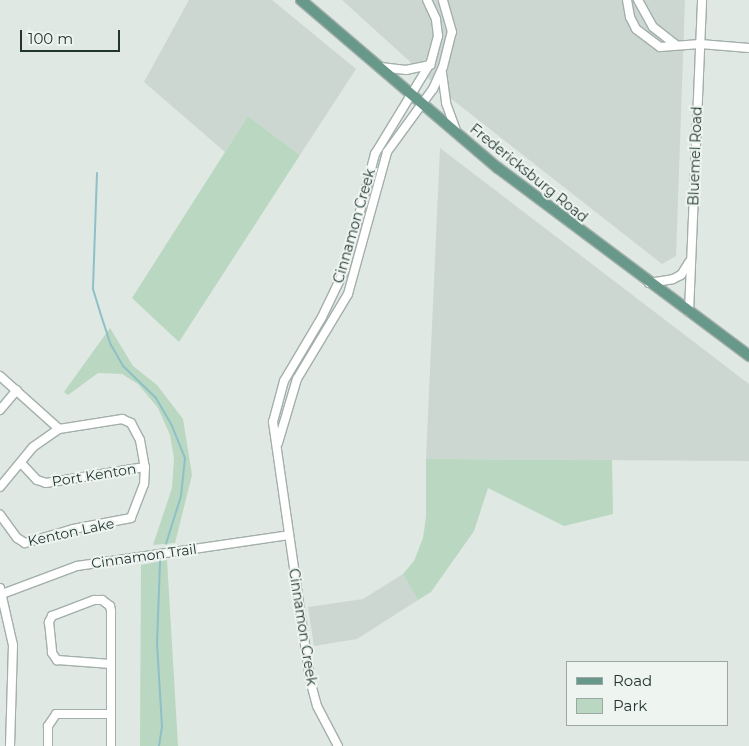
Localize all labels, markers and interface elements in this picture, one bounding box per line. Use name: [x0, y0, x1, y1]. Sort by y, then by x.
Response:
scale bar: [22, 20, 122, 52]
text: 100 m: [28, 29, 73, 48]
street label: Bluemel Road: [685, 106, 705, 206]
street label: Fredericksburg Road: [467, 120, 591, 226]
street label: Cinnamon Creek: [330, 167, 378, 285]
street label: Port Kenton: [51, 460, 137, 490]
street label: Kenton Lake: [26, 515, 116, 549]
street label: Cinnamon Trail: [90, 540, 198, 572]
street label: Cinnamon Creek: [285, 567, 321, 687]
legend: [566, 661, 729, 726]
text: Road: [613, 671, 652, 690]
text: Park: [613, 696, 647, 715]

